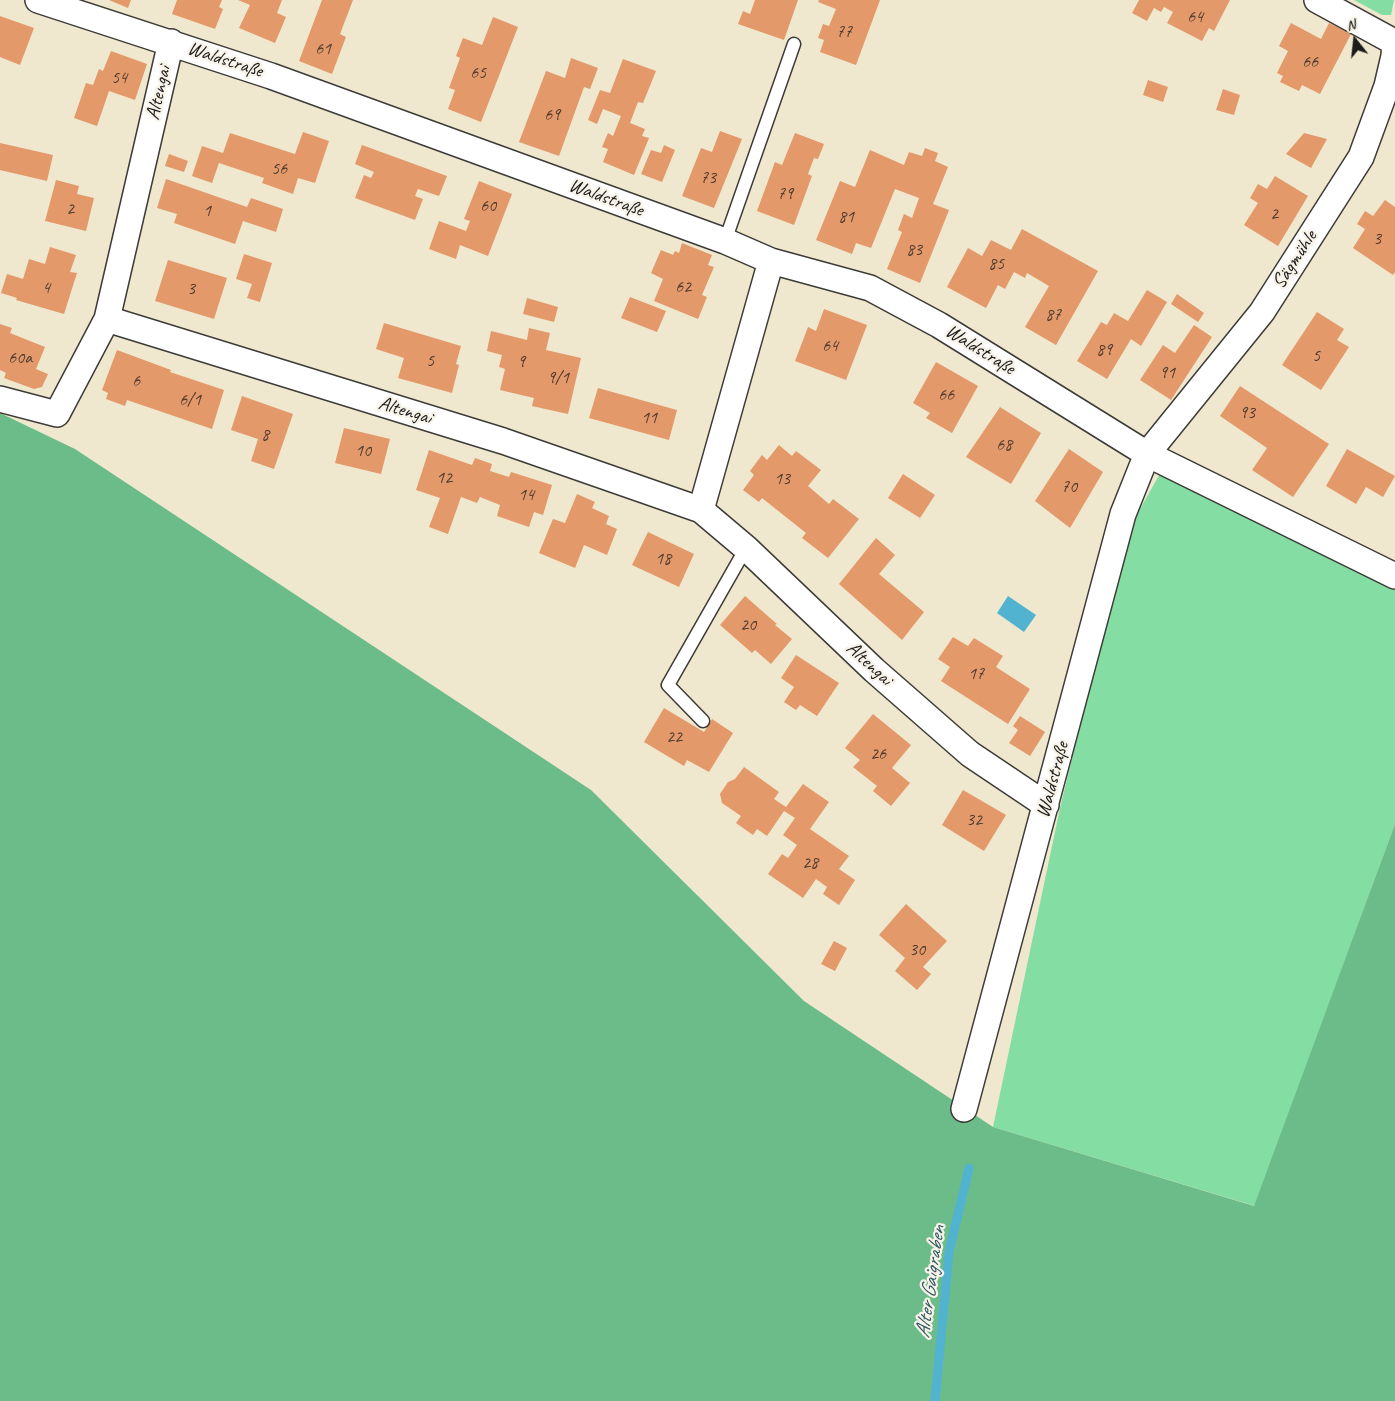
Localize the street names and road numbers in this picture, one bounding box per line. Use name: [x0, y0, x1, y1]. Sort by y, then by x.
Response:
street label: Waldstraße: [184, 37, 266, 83]
street label: Altengai: [141, 64, 177, 122]
street label: Waldstraße: [565, 173, 647, 223]
street label: Sägmühle: [1267, 226, 1323, 294]
street label: Waldstraße: [941, 319, 1019, 381]
street label: Altengai: [375, 392, 435, 430]
street label: Altengai: [841, 637, 897, 691]
street label: Waldstraße: [1031, 739, 1075, 821]

